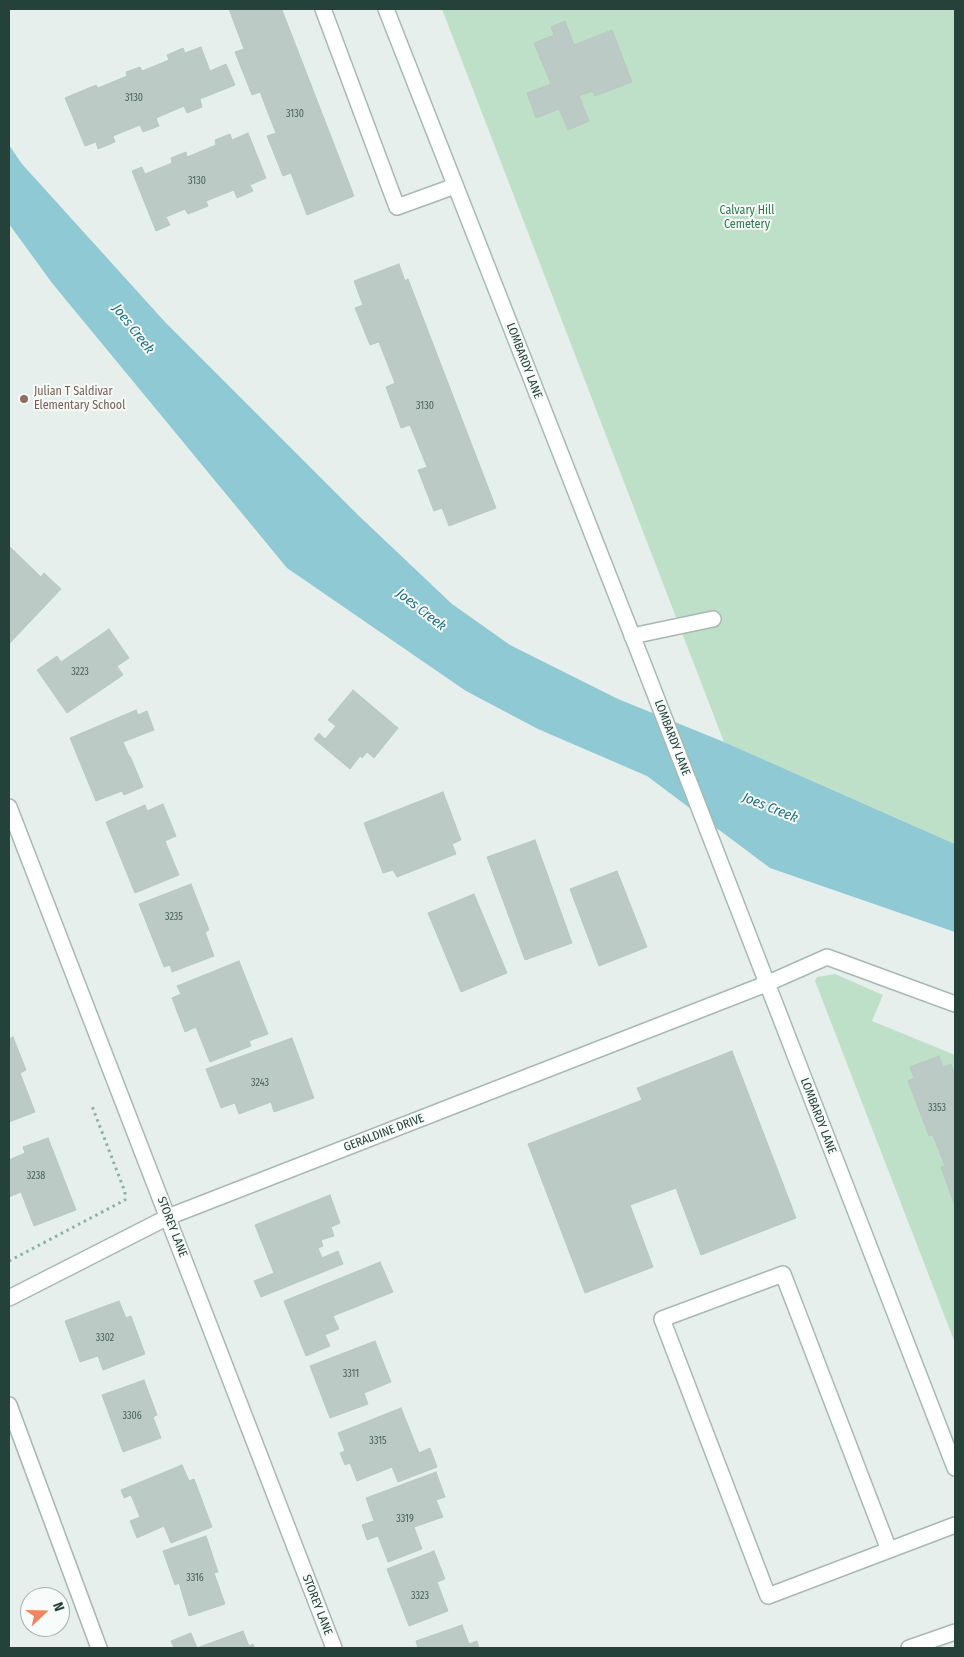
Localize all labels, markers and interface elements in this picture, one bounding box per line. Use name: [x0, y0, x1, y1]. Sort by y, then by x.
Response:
house number: 3130: [125, 92, 143, 104]
house number: 3130: [286, 108, 304, 120]
house number: 3130: [188, 175, 206, 187]
park label: Calvary Hill Cemetery: [720, 204, 774, 232]
water label: Joes Creek: [108, 301, 158, 357]
street label: LOMBARDY LANE: [503, 321, 545, 401]
place label: Julian T Saldivar Elementary School: [34, 385, 125, 413]
marker: Julian T Saldivar Elementary School: [18, 393, 30, 405]
house number: 3130: [416, 400, 434, 412]
water label: Joes Creek: [393, 585, 449, 635]
house number: 3223: [71, 666, 89, 678]
street label: LOMBARDY LANE: [651, 698, 693, 778]
water label: Joes Creek: [740, 789, 800, 827]
house number: 3235: [165, 911, 183, 923]
street label: LOMBARDY LANE: [797, 1076, 839, 1156]
house number: 3243: [251, 1077, 269, 1089]
house number: 3353: [928, 1102, 946, 1114]
street label: GERALDINE DRIVE: [342, 1111, 426, 1155]
house number: 3238: [27, 1170, 45, 1182]
street label: STOREY LANE: [154, 1195, 190, 1259]
house number: 3302: [96, 1332, 114, 1344]
house number: 3311: [343, 1368, 359, 1380]
house number: 3306: [122, 1410, 142, 1422]
house number: 3315: [369, 1435, 387, 1447]
house number: 3319: [396, 1513, 414, 1525]
house number: 3316: [186, 1572, 204, 1584]
street label: STOREY LANE: [299, 1573, 335, 1637]
north arrow: [20, 1587, 70, 1637]
house number: 3323: [411, 1590, 429, 1602]
text: N: [49, 1600, 68, 1614]

